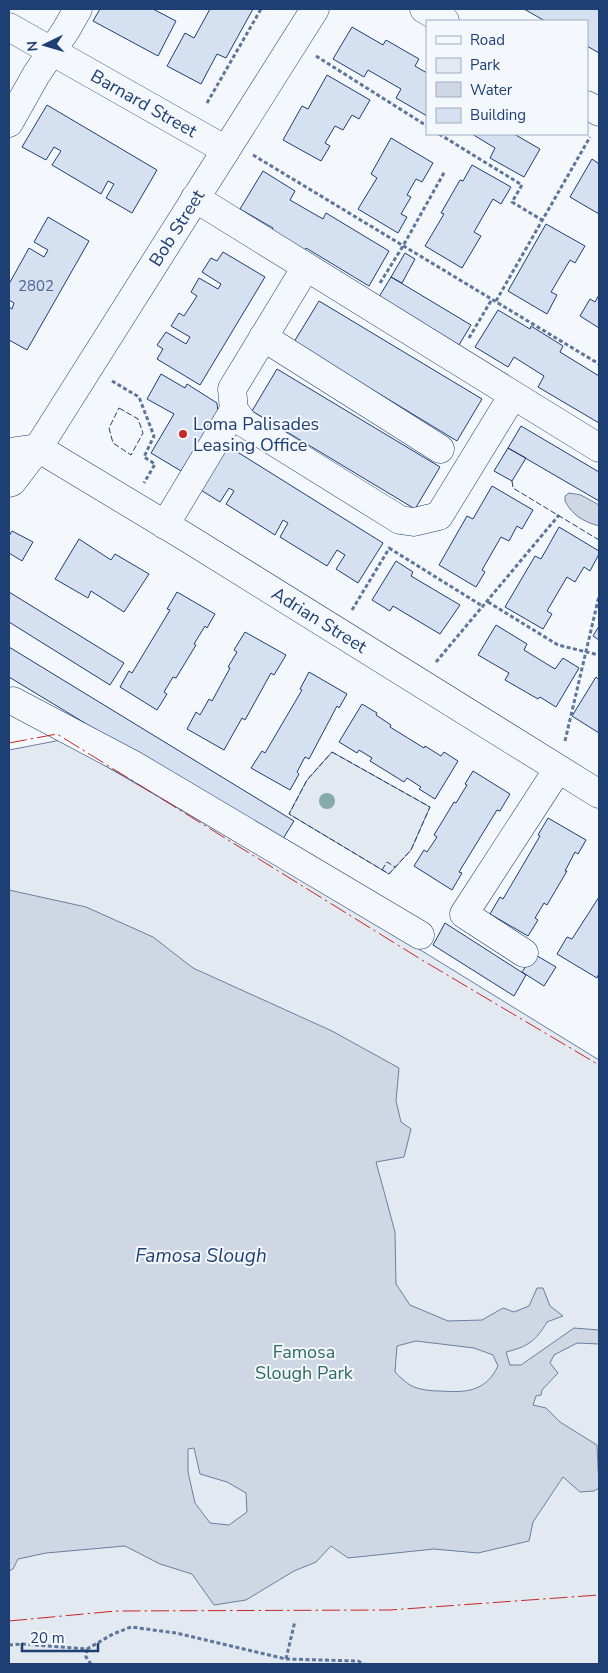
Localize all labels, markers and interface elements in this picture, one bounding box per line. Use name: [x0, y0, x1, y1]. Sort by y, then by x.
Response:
north arrow: [20, 20, 70, 70]
legend: [426, 20, 588, 135]
text: Road: [470, 30, 505, 50]
text: N: [23, 40, 42, 52]
text: Park: [470, 55, 500, 75]
street label: Barnard Street: [86, 64, 202, 143]
text: Water: [470, 80, 513, 100]
text: Building: [470, 105, 526, 125]
street label: Bob Street: [144, 185, 210, 271]
house number: 2802: [18, 276, 54, 296]
place label: Loma Palisades Leasing Office: [193, 412, 319, 457]
marker: Loma Palisades Leasing Office: [177, 428, 189, 440]
street label: Adrian Street: [267, 581, 372, 659]
water label: Famosa Slough: [135, 1243, 267, 1269]
park label: Famosa Slough Park: [255, 1340, 354, 1385]
scale bar: [22, 1620, 99, 1652]
text: 20 m: [30, 1628, 65, 1648]

